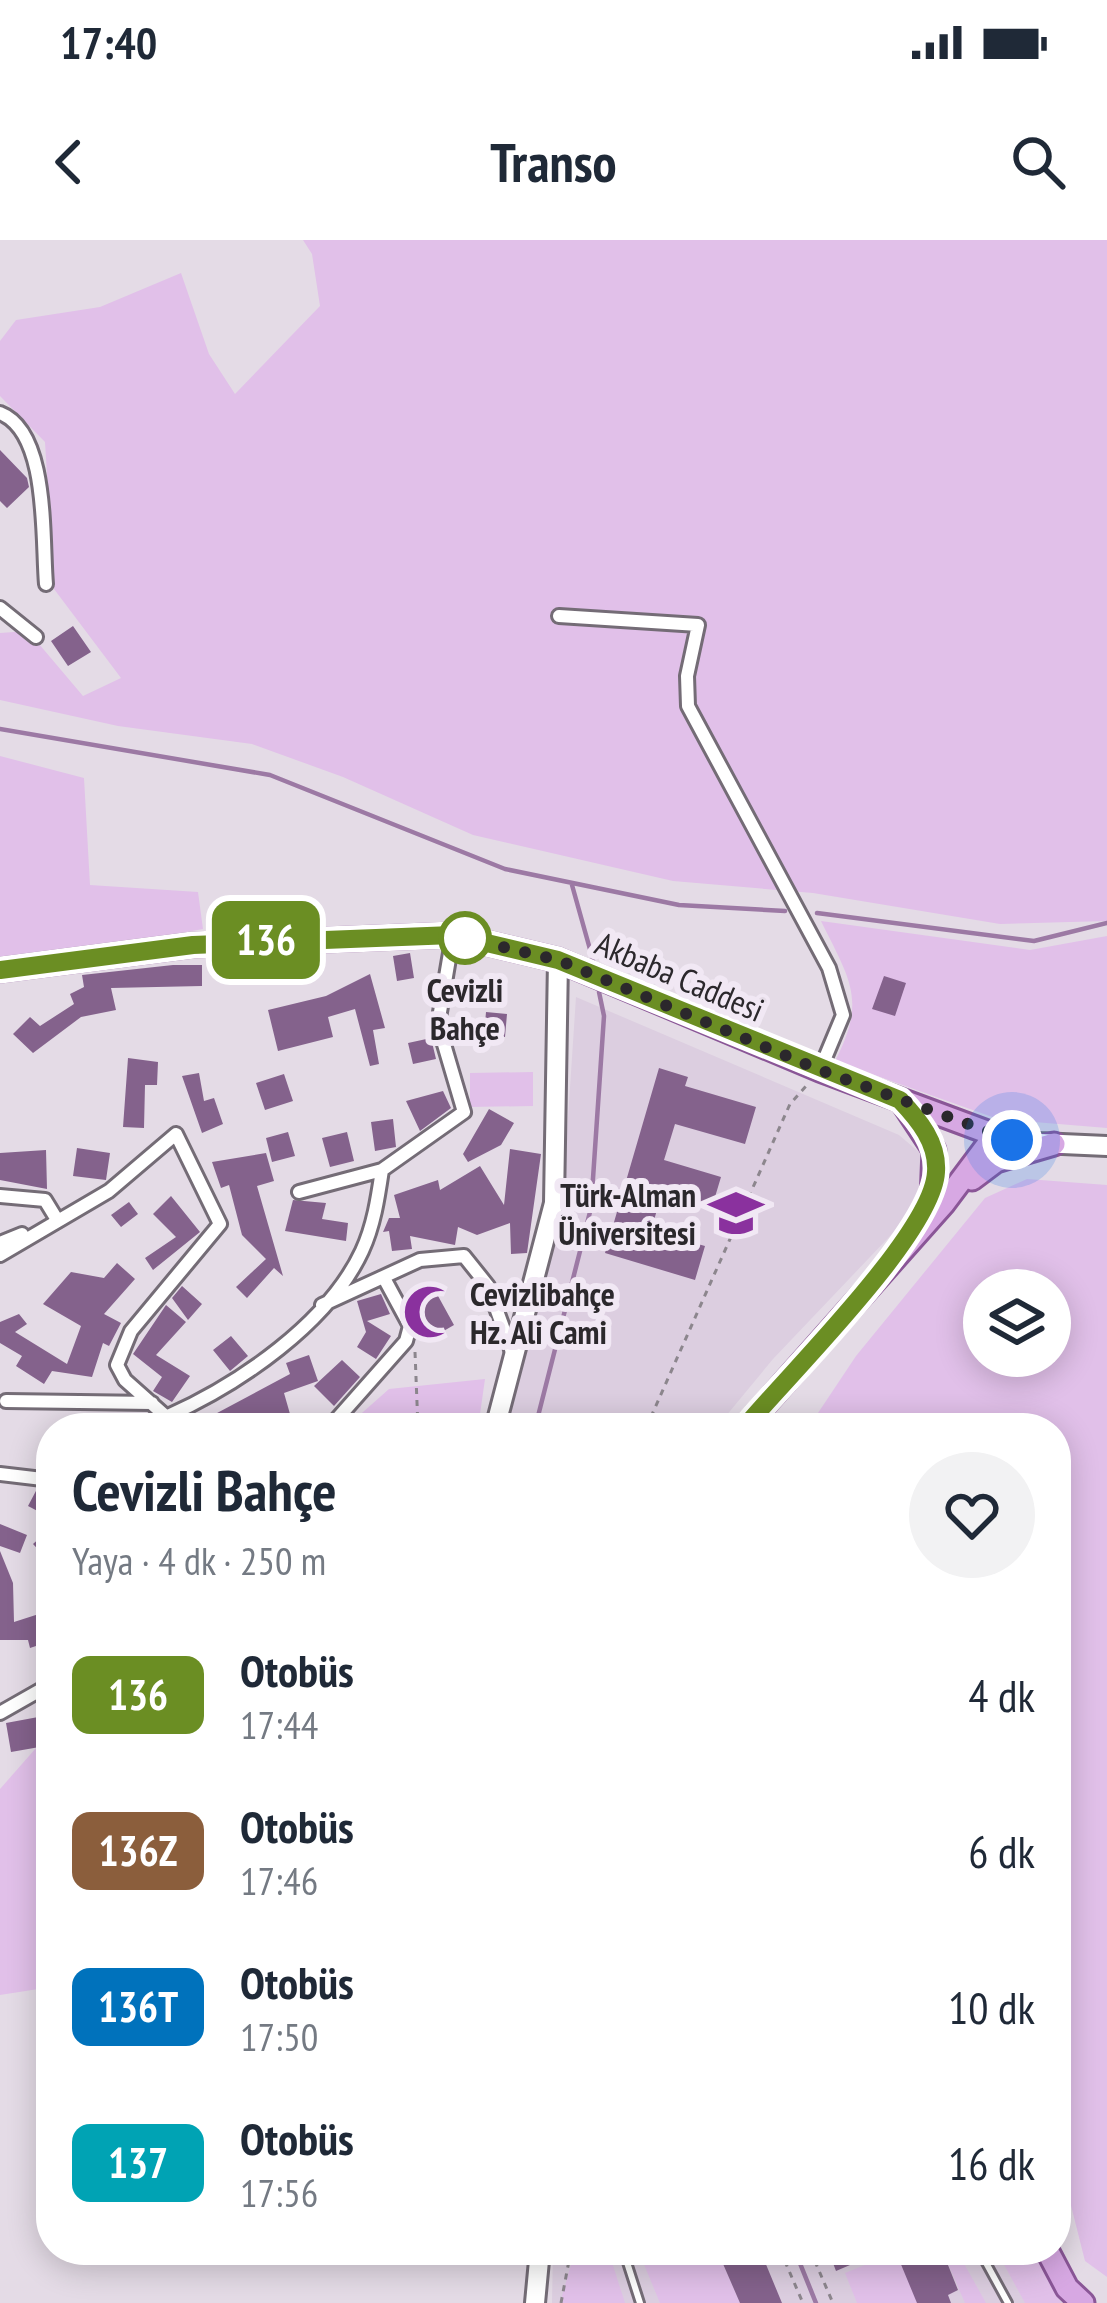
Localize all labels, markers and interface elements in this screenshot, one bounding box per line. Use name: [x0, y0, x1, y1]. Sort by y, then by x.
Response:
text: 17:40: [60, 13, 157, 71]
text: Transo: [490, 127, 617, 197]
icon: back: [36, 129, 102, 195]
icon: search: [1005, 129, 1071, 195]
line badge: 136: [197, 901, 335, 979]
text: 136: [236, 912, 296, 967]
marker: Cevizli Bahçe: [440, 913, 490, 963]
street label: Akbaba Caddesi: [589, 921, 771, 1031]
place label: Cevizli Bahçe: [427, 968, 503, 1049]
your location: [982, 1110, 1042, 1170]
place label: Türk-Alman Üniversitesi: [558, 1173, 696, 1254]
school or university icon: Türk-Alman Üniversitesi: [707, 1184, 765, 1242]
map controls: [963, 1269, 1071, 1377]
button: layers: [963, 1269, 1071, 1377]
place label: Cevizlibahçe Hz. Ali Cami: [470, 1272, 615, 1353]
mosque icon: Cevizlibahçe Hz. Ali Cami: [401, 1283, 459, 1341]
button: heart: [909, 1452, 1035, 1578]
text: Cevizli Bahçe: [72, 1453, 337, 1527]
text: Yaya · 4 dk · 250 m: [72, 1535, 326, 1586]
text: Otobüs: [240, 1641, 354, 1699]
text: 4 dk: [968, 1666, 1035, 1724]
text: 136: [108, 1667, 168, 1722]
text: 17:44: [240, 1699, 318, 1750]
text: Otobüs: [240, 1797, 354, 1855]
text: 6 dk: [968, 1822, 1035, 1880]
text: 136Z: [99, 1823, 177, 1878]
text: 17:46: [240, 1855, 318, 1906]
text: Otobüs: [240, 1953, 354, 2011]
text: 10 dk: [948, 1978, 1035, 2036]
text: 136T: [98, 1979, 178, 2034]
text: 17:50: [240, 2011, 318, 2062]
text: Otobüs: [240, 2109, 354, 2167]
text: 16 dk: [948, 2134, 1035, 2192]
text: 137: [108, 2135, 168, 2190]
text: 17:56: [240, 2167, 318, 2218]

